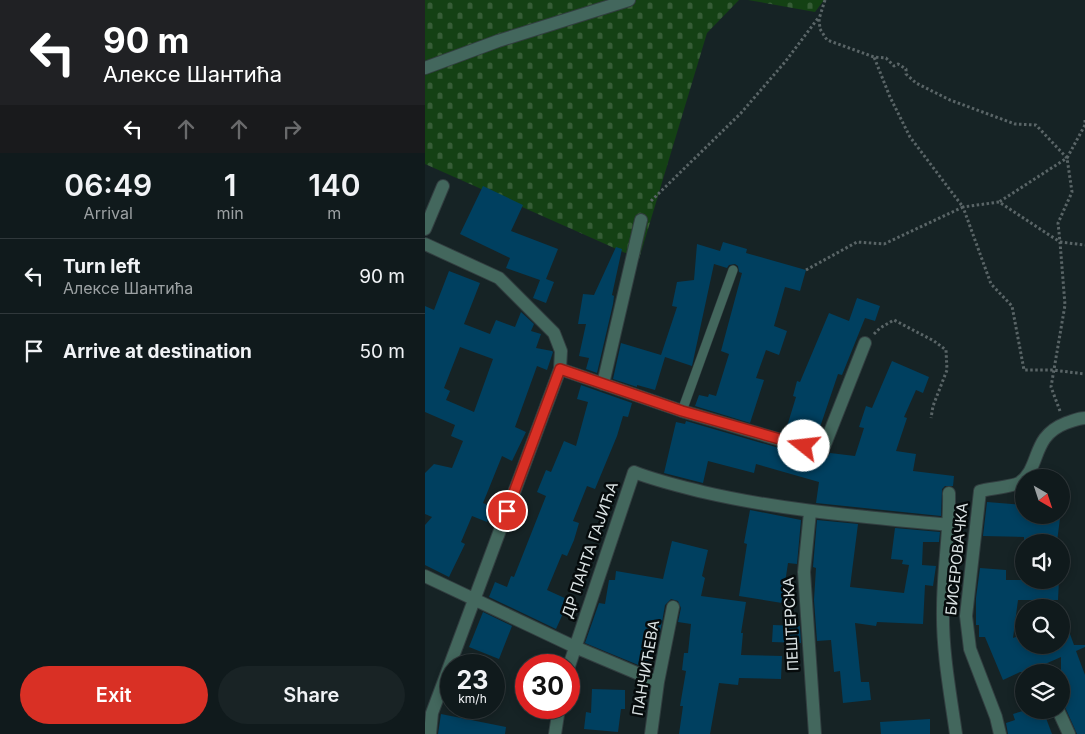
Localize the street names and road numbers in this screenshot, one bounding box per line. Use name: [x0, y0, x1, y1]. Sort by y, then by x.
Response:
street label: ДР ПАНТА ГАЈИЋА: [557, 479, 622, 621]
street label: БИСЕРОВАЧКА: [941, 502, 972, 616]
street label: ПЕШТЕРСКА: [779, 576, 802, 672]
street label: ПАНЧИЋЕВА: [628, 619, 663, 717]

